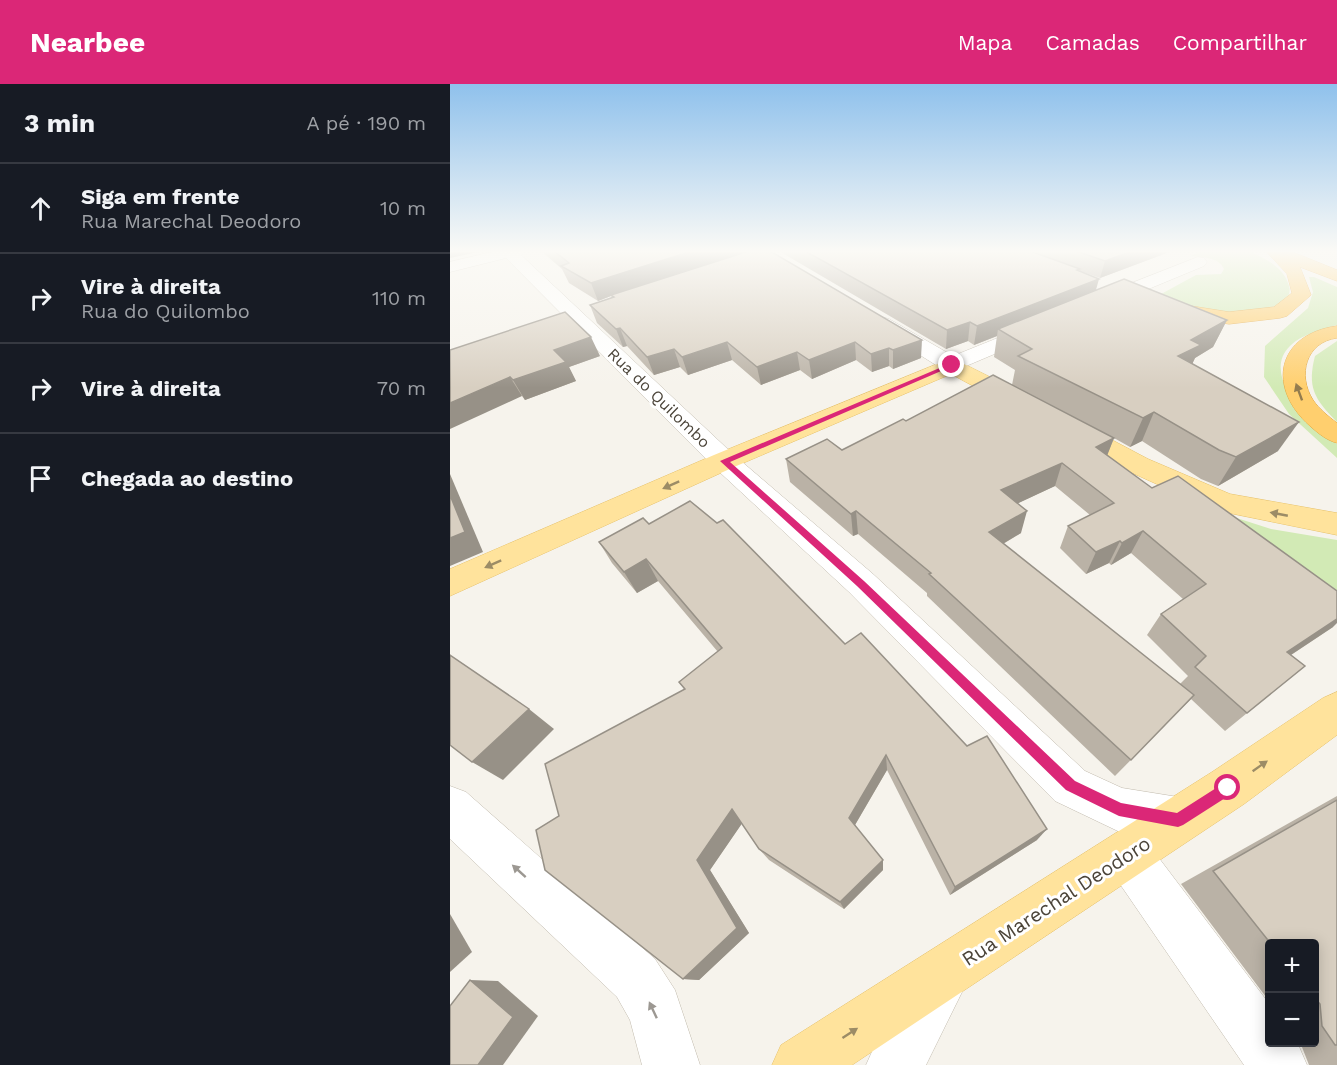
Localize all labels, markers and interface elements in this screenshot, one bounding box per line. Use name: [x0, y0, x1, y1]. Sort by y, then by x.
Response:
text: Nearbee: [30, 26, 145, 59]
text: Mapa: [958, 30, 1012, 55]
text: Camadas: [1045, 30, 1140, 55]
text: Compartilhar: [1173, 30, 1307, 55]
text: 3 min: [24, 108, 95, 138]
text: A pé · 190 m: [306, 111, 426, 135]
text: Siga em frente: [81, 184, 239, 209]
icon: ahead: [24, 192, 57, 225]
text: 10 m: [380, 196, 426, 220]
text: Rua Marechal Deodoro: [81, 209, 301, 233]
text: Vire à direita: [81, 274, 221, 299]
icon: right: [24, 282, 57, 315]
text: 110 m: [372, 286, 426, 310]
text: Rua do Quilombo: [81, 299, 250, 323]
street label: Rua do Quilombo: [604, 344, 714, 452]
route end: [938, 351, 964, 377]
icon: right: [24, 372, 57, 405]
text: Vire à direita: [81, 376, 221, 401]
text: 70 m: [377, 376, 426, 400]
one-way arrow: [1293, 383, 1303, 401]
icon: arrive: [24, 462, 57, 495]
text: Chegada ao destino: [81, 466, 293, 491]
one-way arrow: [661, 480, 679, 490]
one-way arrow: [1270, 509, 1289, 518]
one-way arrow: [483, 559, 501, 569]
one-way arrow: [1251, 760, 1267, 772]
route start: [1214, 774, 1240, 800]
street label: Rua Marechal Deodoro: [957, 831, 1155, 971]
one-way arrow: [512, 865, 527, 878]
map controls: [1265, 939, 1319, 1047]
button: +: [1265, 939, 1319, 993]
button: −: [1265, 993, 1319, 1047]
one-way arrow: [649, 1001, 658, 1018]
one-way arrow: [842, 1028, 858, 1039]

